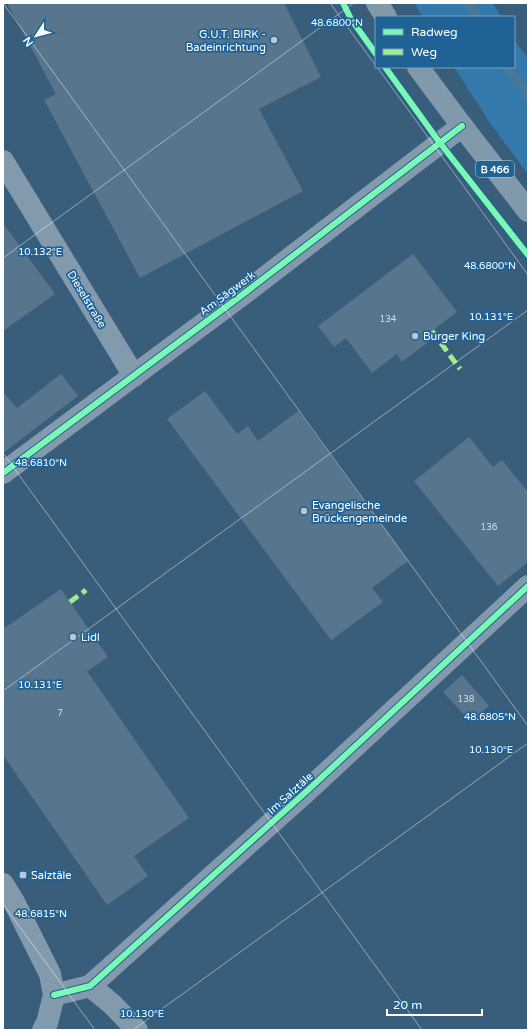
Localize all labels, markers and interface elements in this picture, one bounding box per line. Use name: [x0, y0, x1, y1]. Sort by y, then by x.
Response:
north arrow: [16, 16, 56, 56]
legend: [375, 16, 515, 68]
text: 48.6800°N: [311, 17, 363, 29]
text: Radweg: [411, 25, 458, 39]
place label: G.U.T. BIRK - Badeinrichtung: [186, 28, 266, 54]
text: N: [20, 34, 36, 49]
marker: G.U.T. BIRK - Badeinrichtung: [269, 35, 279, 45]
text: Weg: [411, 45, 437, 59]
road number: B 466: [476, 161, 514, 177]
text: 10.132°E: [18, 246, 62, 258]
text: 48.6800°N: [464, 260, 516, 272]
street label: Dieselstraße: [64, 268, 109, 330]
street label: Am Sägwerk: [197, 268, 258, 318]
text: 10.131°E: [469, 311, 513, 323]
house number: 134: [380, 314, 397, 325]
place label: Burger King: [423, 330, 485, 343]
marker: Burger King: [410, 331, 420, 341]
text: 48.6810°N: [15, 457, 67, 469]
place label: Evangelische Brückengemeinde: [312, 499, 407, 525]
marker: Evangelische Brückengemeinde: [299, 506, 309, 516]
house number: 136: [481, 522, 498, 533]
place label: Lidl: [81, 631, 100, 644]
marker: Lidl: [68, 632, 78, 642]
text: 10.131°E: [18, 679, 62, 691]
house number: 138: [458, 694, 475, 705]
house number: 7: [57, 708, 63, 719]
text: 48.6805°N: [464, 711, 516, 723]
text: 10.130°E: [469, 744, 513, 756]
street label: Im Salztäle: [265, 770, 316, 817]
place label: Salztäle: [31, 869, 72, 882]
marker: Salztäle: [18, 870, 28, 880]
text: 48.6815°N: [15, 908, 67, 920]
scale bar: [387, 991, 482, 1017]
text: 20 m: [393, 998, 422, 1012]
text: 10.130°E: [120, 1008, 164, 1020]

